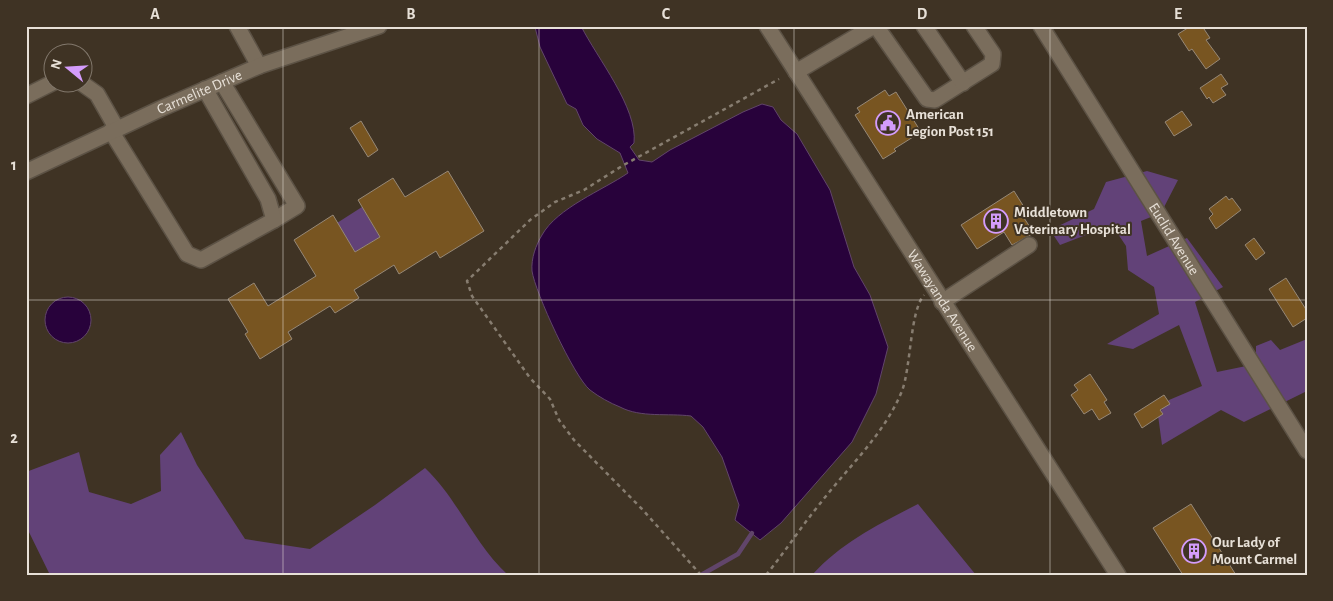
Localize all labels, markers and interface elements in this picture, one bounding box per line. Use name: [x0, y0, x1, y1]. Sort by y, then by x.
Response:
text: A: [150, 6, 160, 22]
text: B: [406, 6, 416, 22]
text: C: [662, 6, 671, 22]
text: D: [917, 6, 928, 22]
text: E: [1174, 6, 1182, 22]
north arrow: [42, 42, 92, 92]
text: N: [48, 57, 65, 71]
street label: Carmelite Drive: [155, 67, 244, 117]
place label: American Legion Post 151: [906, 107, 994, 139]
public building icon: American Legion Post 151: [875, 110, 901, 136]
text: 1: [11, 157, 17, 173]
street label: Euclid Avenue: [1146, 200, 1202, 277]
place label: Middletown Veterinary Hospital: [1014, 205, 1131, 237]
building icon: Middletown Veterinary Hospital: [983, 208, 1009, 234]
street label: Wawayanda Avenue: [905, 247, 981, 354]
text: 2: [10, 430, 18, 446]
place label: Our Lady of Mount Carmel: [1212, 535, 1297, 567]
building icon: Our Lady of Mount Carmel: [1181, 538, 1207, 564]

